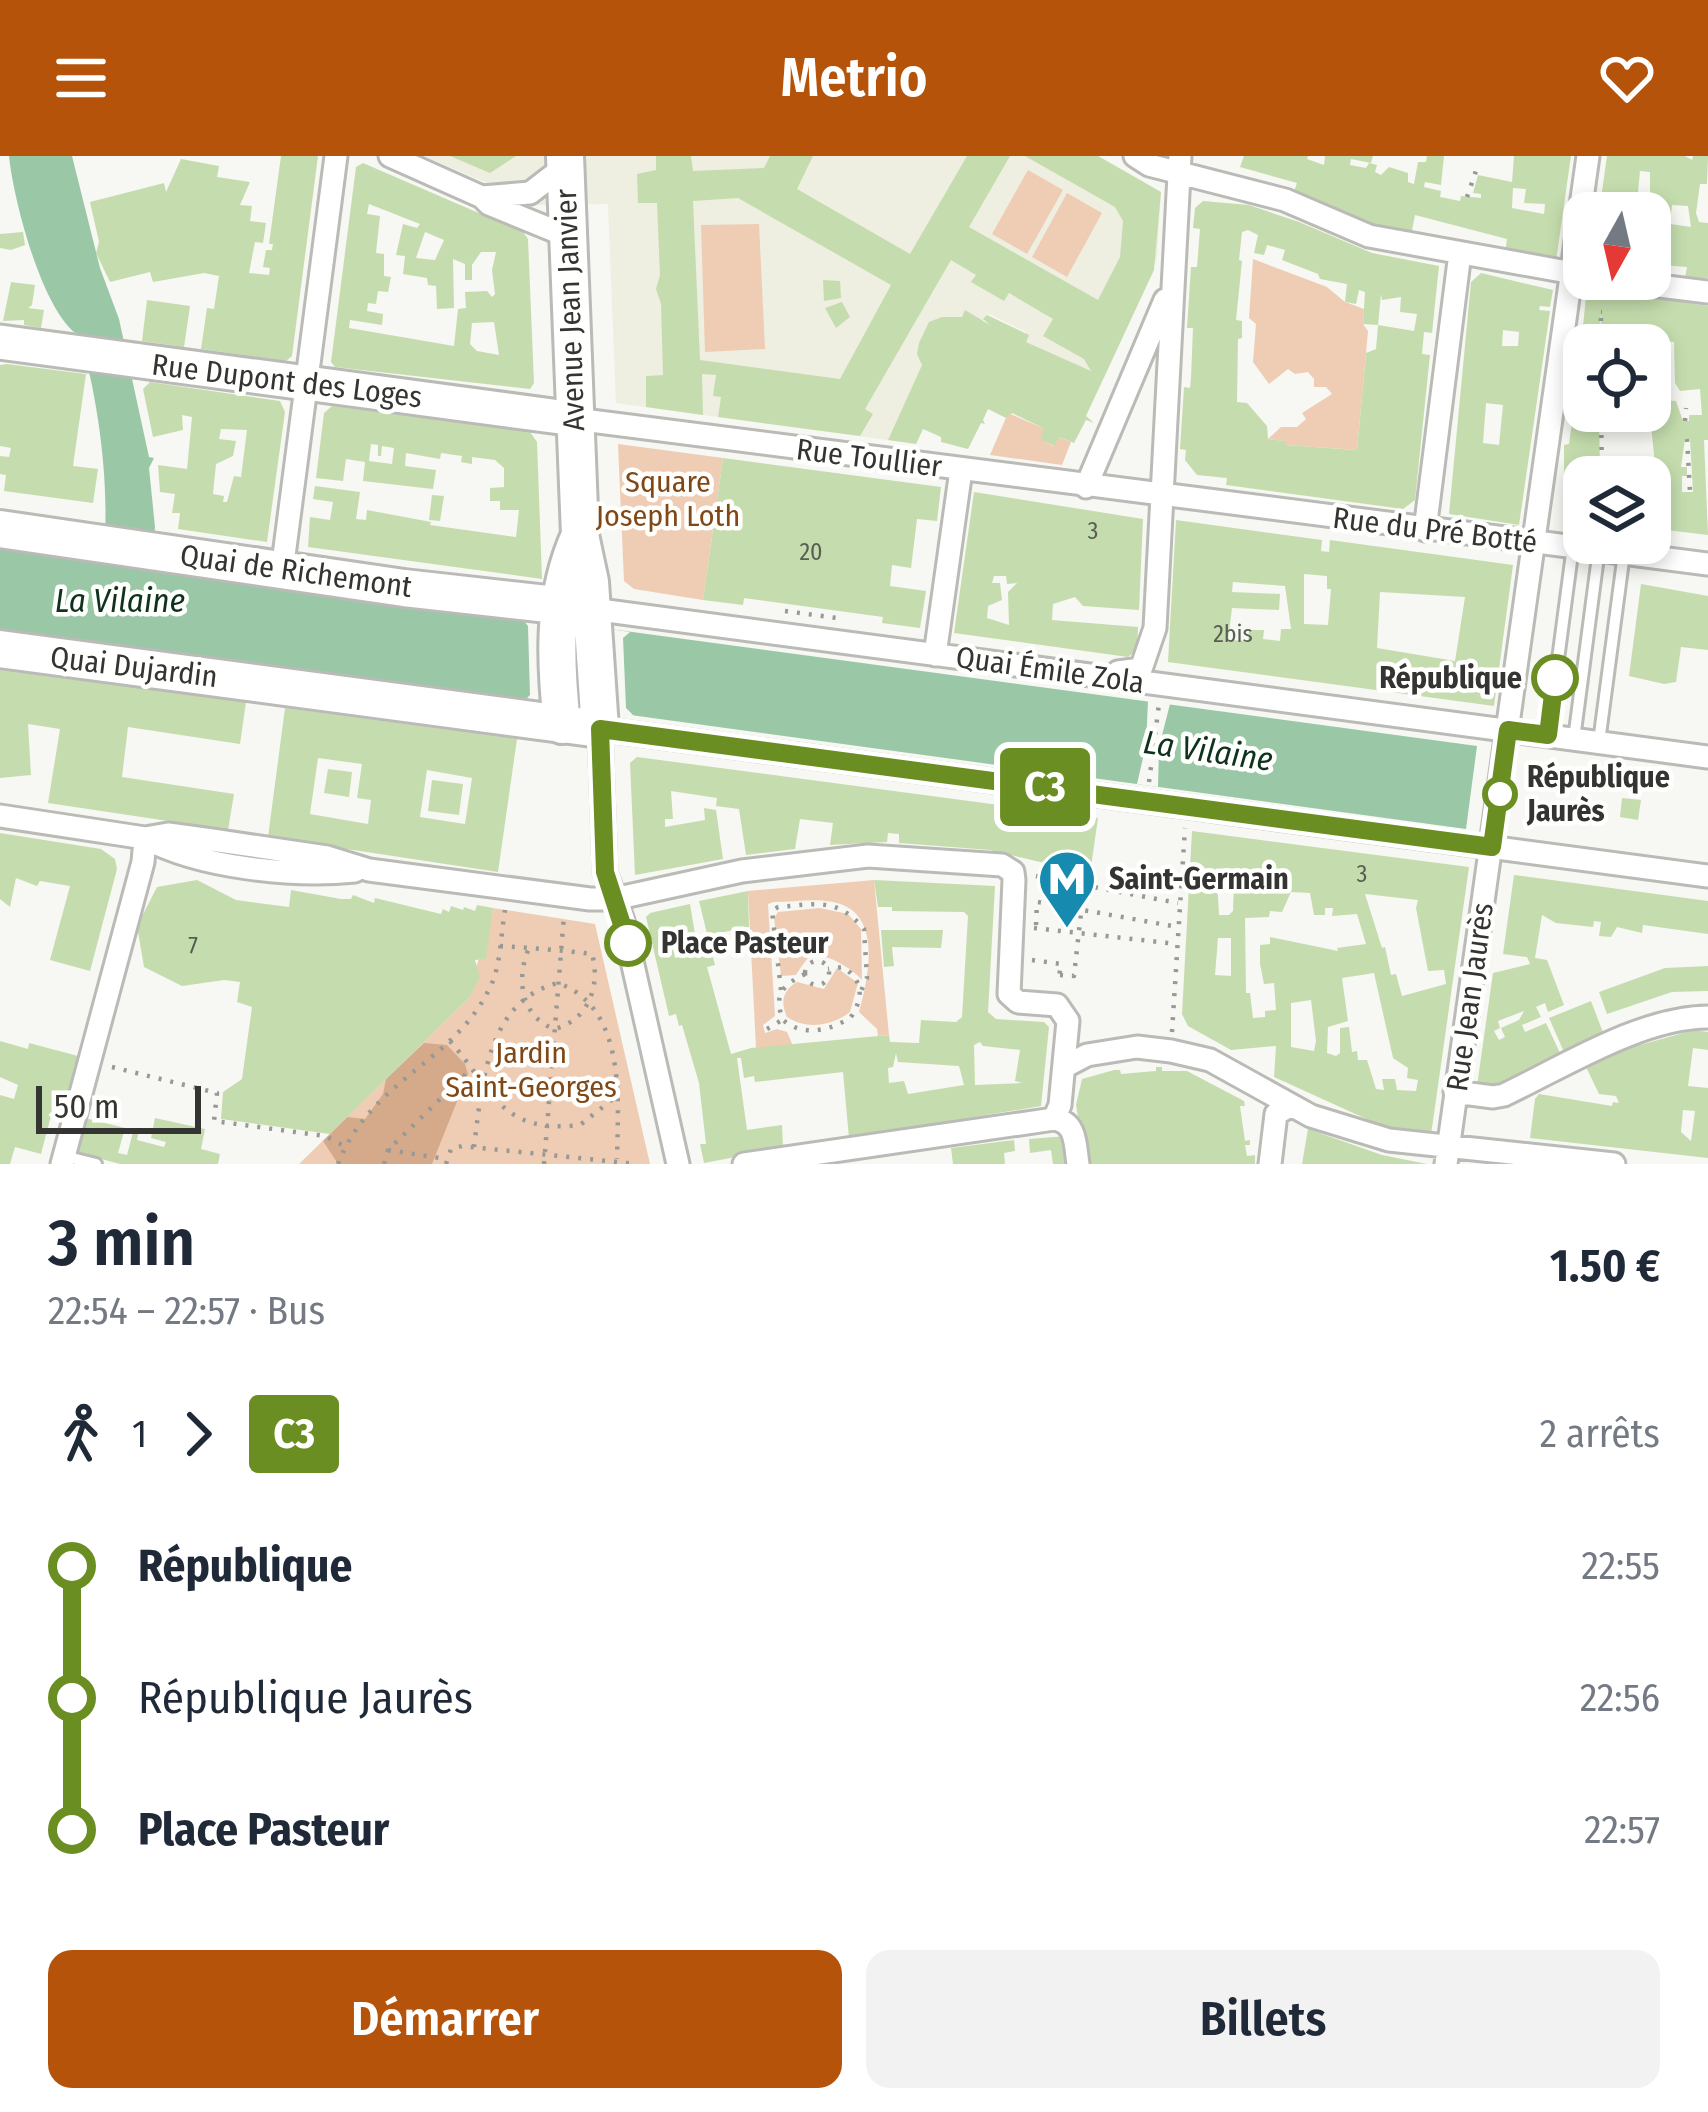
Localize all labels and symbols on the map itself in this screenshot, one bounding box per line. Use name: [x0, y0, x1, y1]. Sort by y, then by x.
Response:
street label: Avenue Jean Janvier: [548, 188, 592, 432]
north arrow: [1563, 192, 1671, 300]
street label: Rue Dupont des Loges: [150, 347, 424, 415]
street label: Rue Toullier: [794, 431, 944, 485]
park label: Square Joseph Loth: [596, 464, 740, 534]
street label: Rue du Pré Botté: [1331, 500, 1539, 560]
house number: 3: [1088, 517, 1098, 545]
street label: Quai de Richemont: [178, 537, 414, 605]
house number: 20: [799, 538, 823, 566]
water label: La Vilaine: [55, 581, 185, 621]
house number: 2bis: [1213, 620, 1253, 648]
street label: Quai Dujardin: [48, 639, 220, 695]
street label: Quai Émile Zola: [954, 639, 1146, 701]
marker: République: [1533, 656, 1577, 700]
place label: République: [1379, 660, 1522, 696]
water label: La Vilaine: [1141, 722, 1275, 780]
line badge: C3: [991, 748, 1099, 826]
place label: République Jaurès: [1526, 759, 1670, 829]
marker: République Jaurès: [1484, 778, 1516, 810]
metro station icon: Saint-Germain: [1036, 848, 1098, 930]
house number: 3: [1357, 860, 1367, 888]
place label: Saint-Germain: [1109, 861, 1289, 897]
street label: Rue Jean Jaurès: [1439, 900, 1501, 1094]
marker: Place Pasteur: [606, 921, 650, 965]
place label: Place Pasteur: [661, 925, 830, 961]
house number: 7: [188, 932, 198, 960]
park label: Jardin Saint-Georges: [445, 1035, 617, 1105]
scale bar: [36, 1080, 201, 1133]

